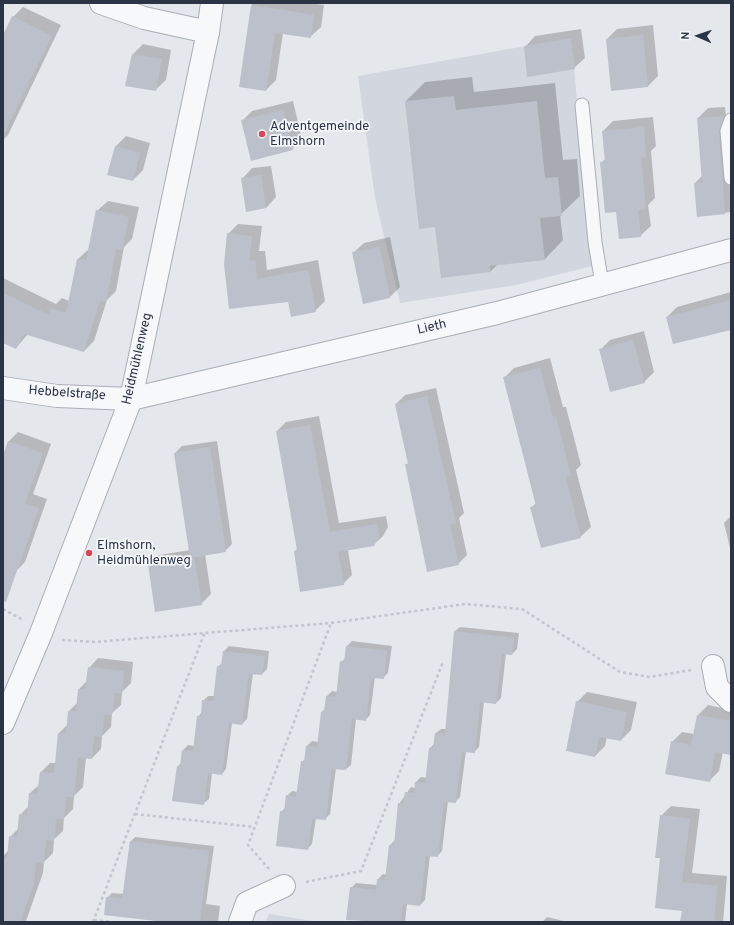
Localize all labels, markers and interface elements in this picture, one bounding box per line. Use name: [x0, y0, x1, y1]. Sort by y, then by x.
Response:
north arrow: [678, 16, 718, 56]
text: N: [679, 31, 693, 40]
place label: Adventgemeinde Elmshorn: [270, 119, 369, 150]
marker: Adventgemeinde Elmshorn: [257, 129, 267, 139]
street label: Heidmühlenweg: [120, 312, 156, 406]
street label: Lieth: [416, 317, 448, 339]
street label: Hebbelstraße: [28, 384, 106, 404]
place label: Elmshorn, Heidmühlenweg: [97, 538, 191, 569]
marker: Elmshorn, Heidmühlenweg: [84, 548, 94, 558]

